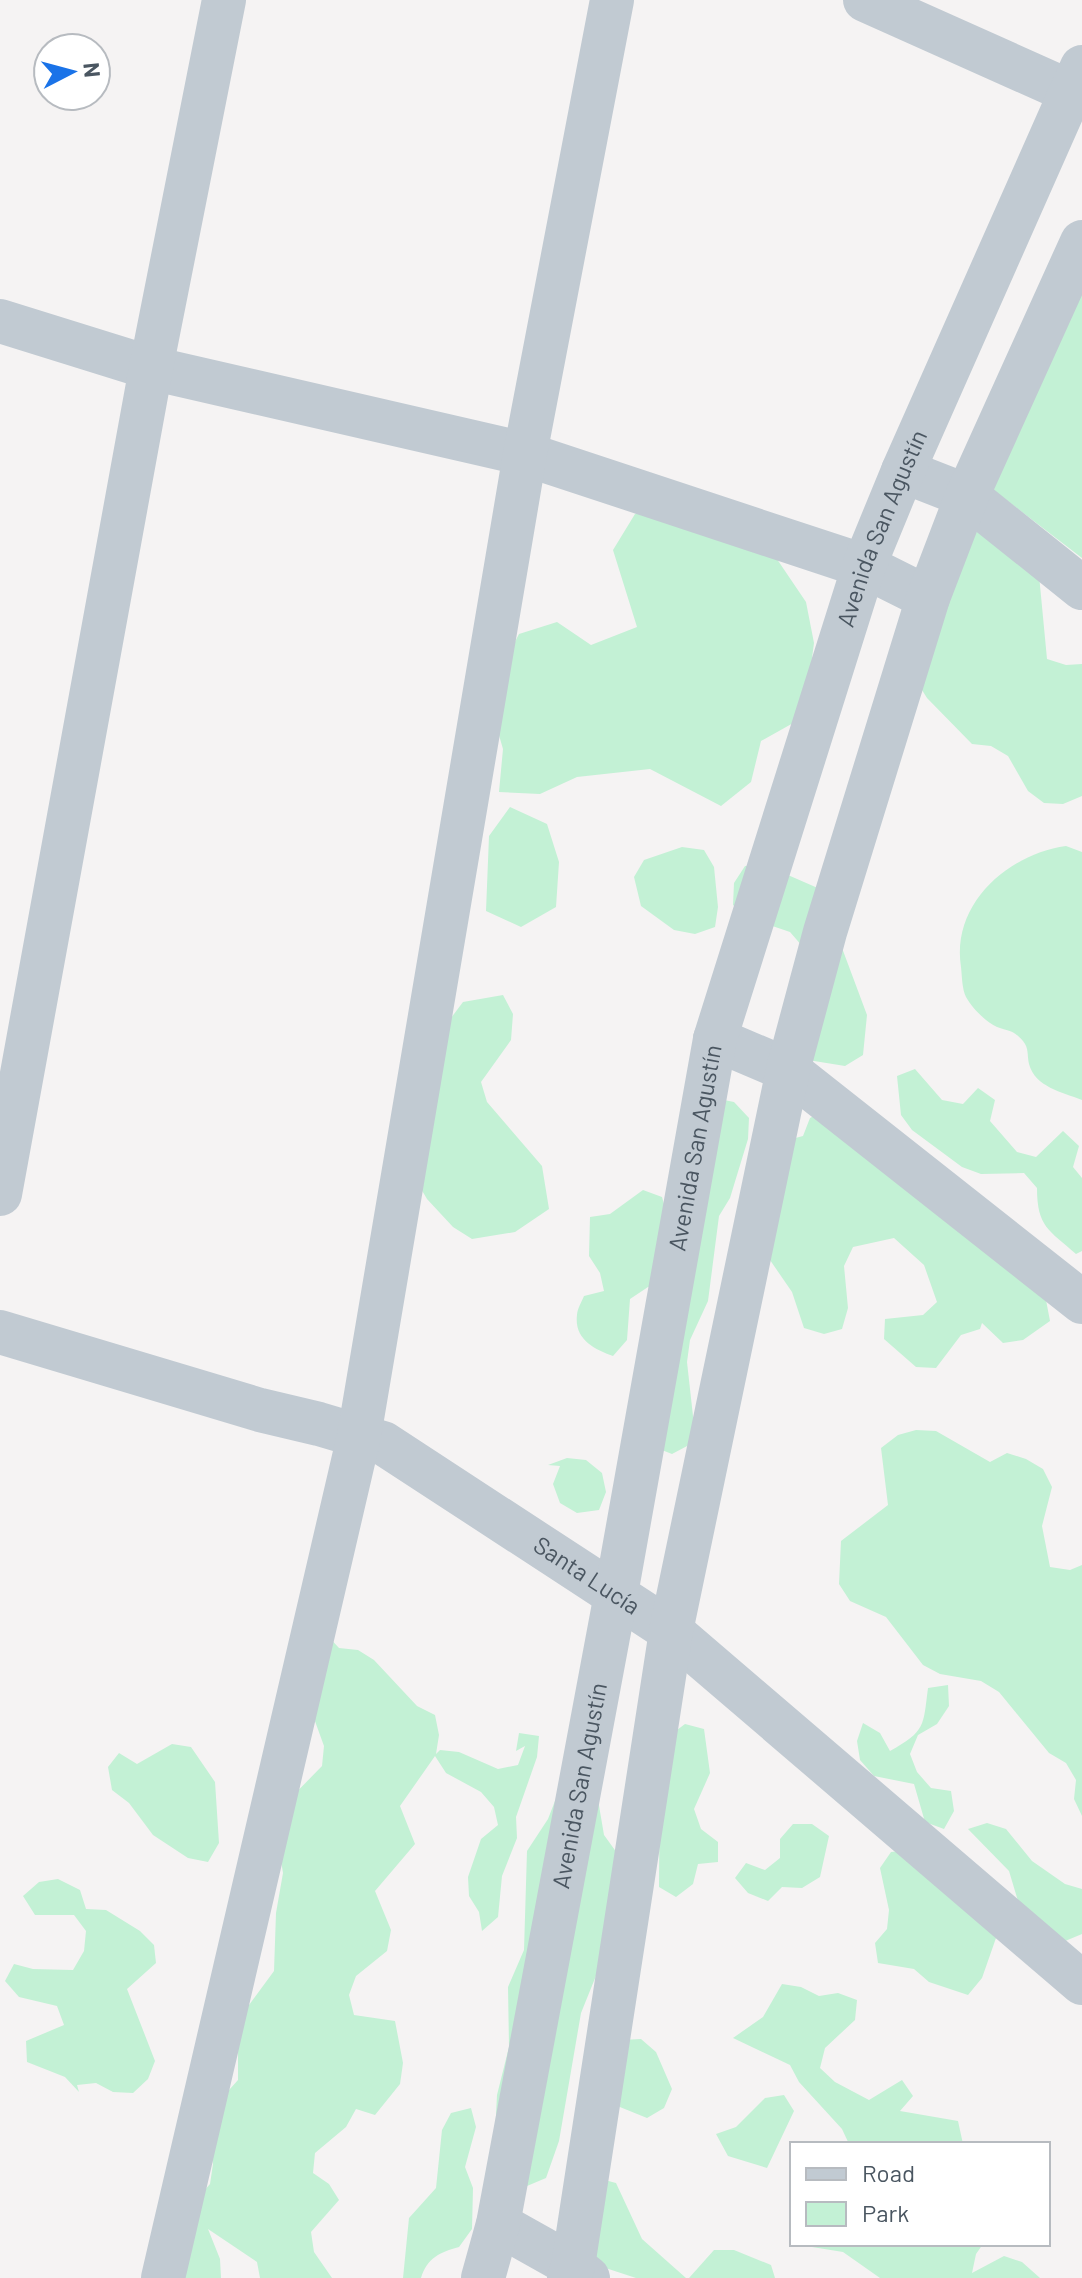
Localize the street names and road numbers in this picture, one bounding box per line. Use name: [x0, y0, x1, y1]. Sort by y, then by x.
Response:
street label: Avenida San Agustín: [830, 425, 932, 630]
street label: Avenida San Agustín: [661, 1042, 727, 1253]
street label: Santa Lucía: [529, 1529, 646, 1620]
street label: Avenida San Agustín: [545, 1680, 612, 1891]

